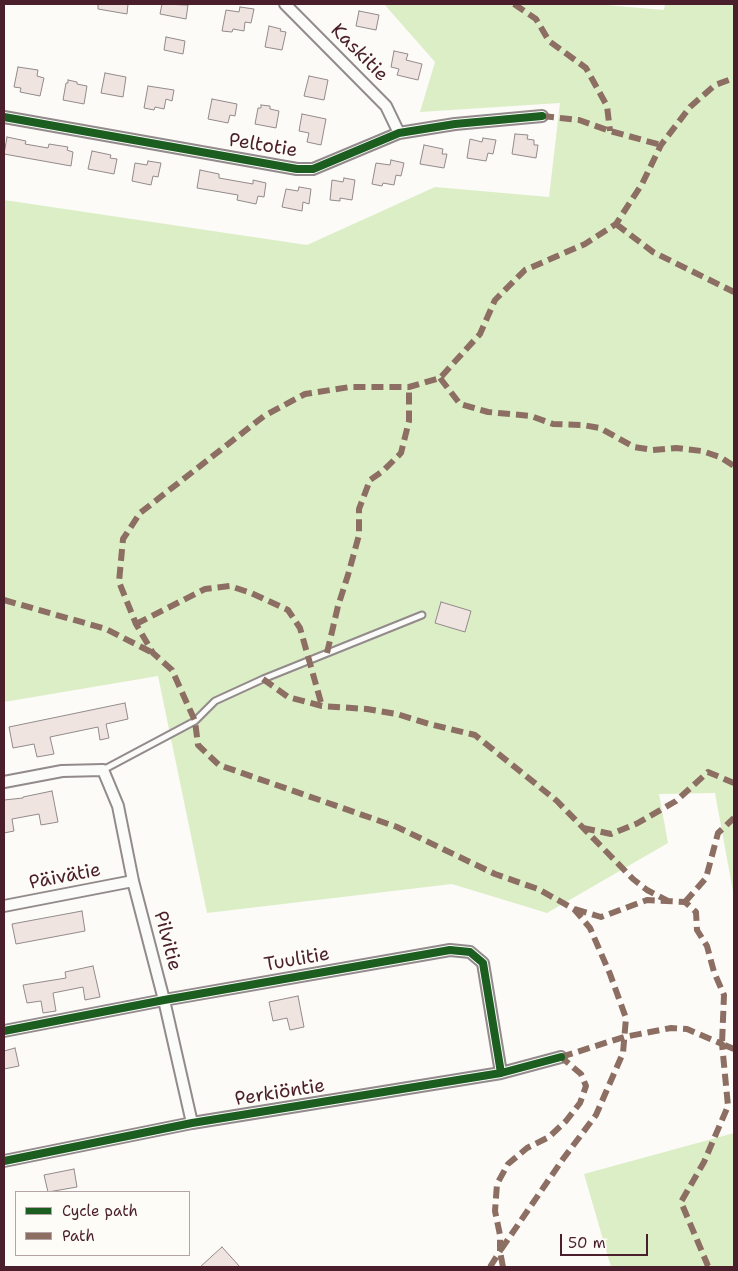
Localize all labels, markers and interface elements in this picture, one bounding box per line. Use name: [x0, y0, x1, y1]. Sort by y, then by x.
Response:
street label: Kaskitie: [325, 19, 393, 87]
street label: Peltotie: [227, 129, 299, 163]
street label: Päivätie: [27, 859, 103, 895]
street label: Pilvitie: [148, 909, 186, 973]
street label: Tuulitie: [262, 943, 332, 977]
street label: Perkiöntie: [233, 1075, 327, 1111]
legend: [15, 1191, 190, 1256]
text: Cycle path: [62, 1201, 138, 1221]
scale bar: [563, 1224, 650, 1256]
text: Path: [62, 1226, 95, 1246]
text: 50 m: [568, 1233, 606, 1253]

